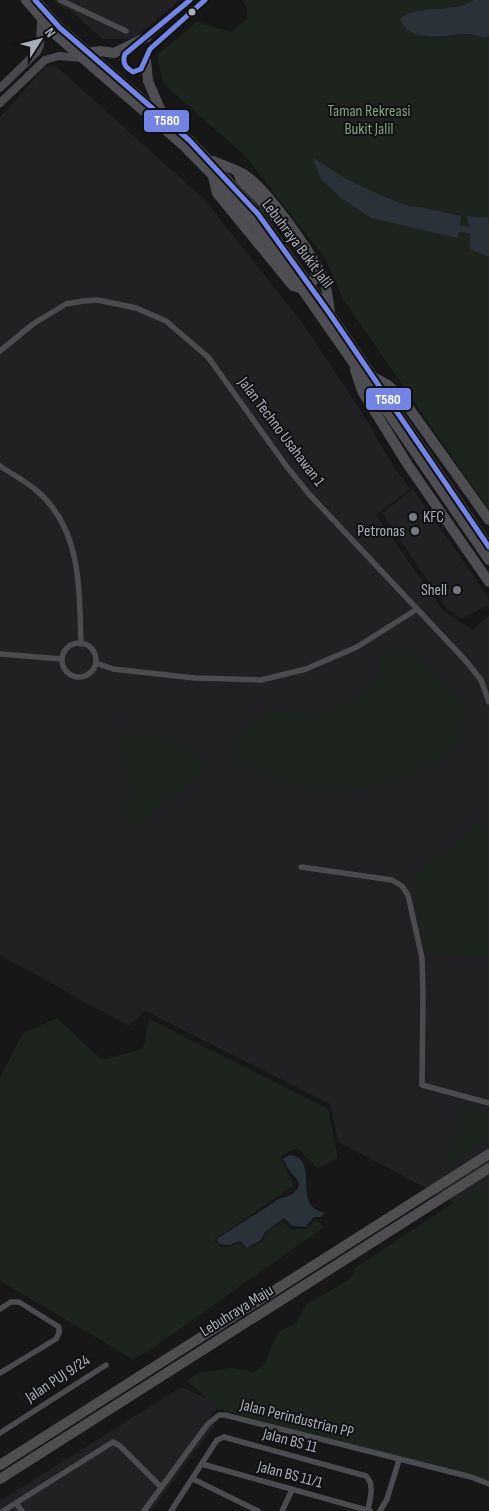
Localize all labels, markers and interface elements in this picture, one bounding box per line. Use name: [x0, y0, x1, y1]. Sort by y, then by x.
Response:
unlabelled marker: [187, 7, 197, 17]
north arrow: [15, 15, 65, 65]
text: N: [41, 25, 59, 41]
park label: Taman Rekreasi Bukit Jalil: [328, 102, 410, 139]
line badge: T580: [143, 109, 190, 133]
text: T580: [154, 112, 180, 129]
street label: Lebuhraya Bukit Jalil: [257, 196, 337, 292]
street label: Jalan Techno Usahawan 1: [233, 373, 328, 491]
line badge: T580: [365, 387, 412, 411]
text: T580: [375, 391, 401, 408]
place label: KFC: [423, 508, 444, 527]
marker: KFC: [407, 511, 419, 523]
place label: Petronas: [357, 522, 405, 541]
marker: Petronas: [409, 525, 421, 537]
place label: Shell: [421, 581, 447, 600]
marker: Shell: [451, 584, 463, 596]
street label: Lebuhraya Maju: [197, 1281, 277, 1341]
street label: Jalan PUJ 9/24: [21, 1351, 94, 1407]
street label: Jalan Perindustrian PP: [237, 1395, 356, 1442]
street label: Jalan BS 11: [260, 1424, 320, 1457]
street label: Jalan BS 11/1: [255, 1457, 325, 1493]

